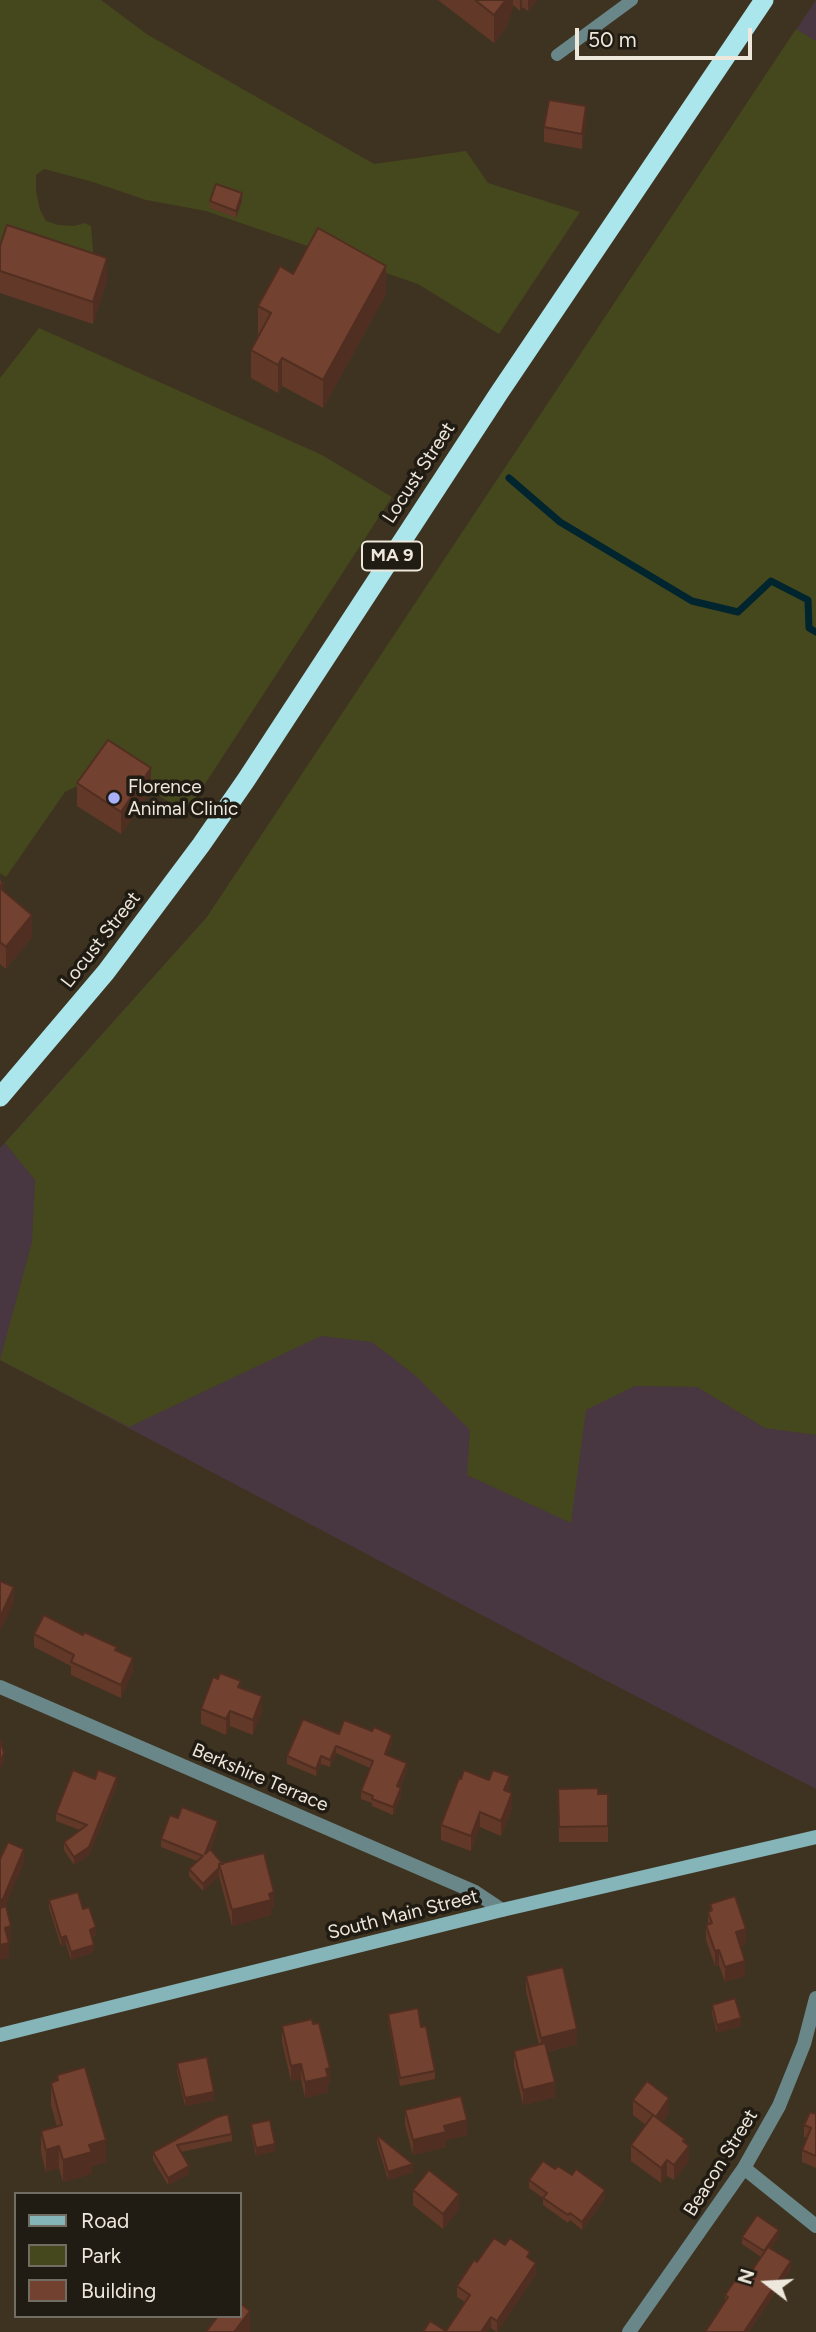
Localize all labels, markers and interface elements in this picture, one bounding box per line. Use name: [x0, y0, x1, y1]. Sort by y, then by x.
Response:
scale bar: [578, 14, 755, 58]
text: 50 m: [588, 27, 637, 52]
street label: Locust Street: [378, 418, 460, 528]
road number: MA 9: [362, 542, 422, 570]
place label: Florence Animal Clinic: [128, 776, 238, 820]
marker: Florence Animal Clinic: [106, 790, 122, 806]
street label: Locust Street: [56, 887, 146, 993]
street label: Berkshire Terrace: [188, 1739, 332, 1817]
street label: South Main Street: [325, 1885, 481, 1945]
street label: Beacon Street: [679, 2105, 763, 2221]
legend: [14, 2192, 242, 2318]
text: Road: [81, 2208, 129, 2233]
text: Park: [81, 2243, 121, 2268]
north arrow: [732, 2248, 802, 2318]
text: N: [733, 2266, 760, 2287]
text: Building: [81, 2278, 156, 2303]

